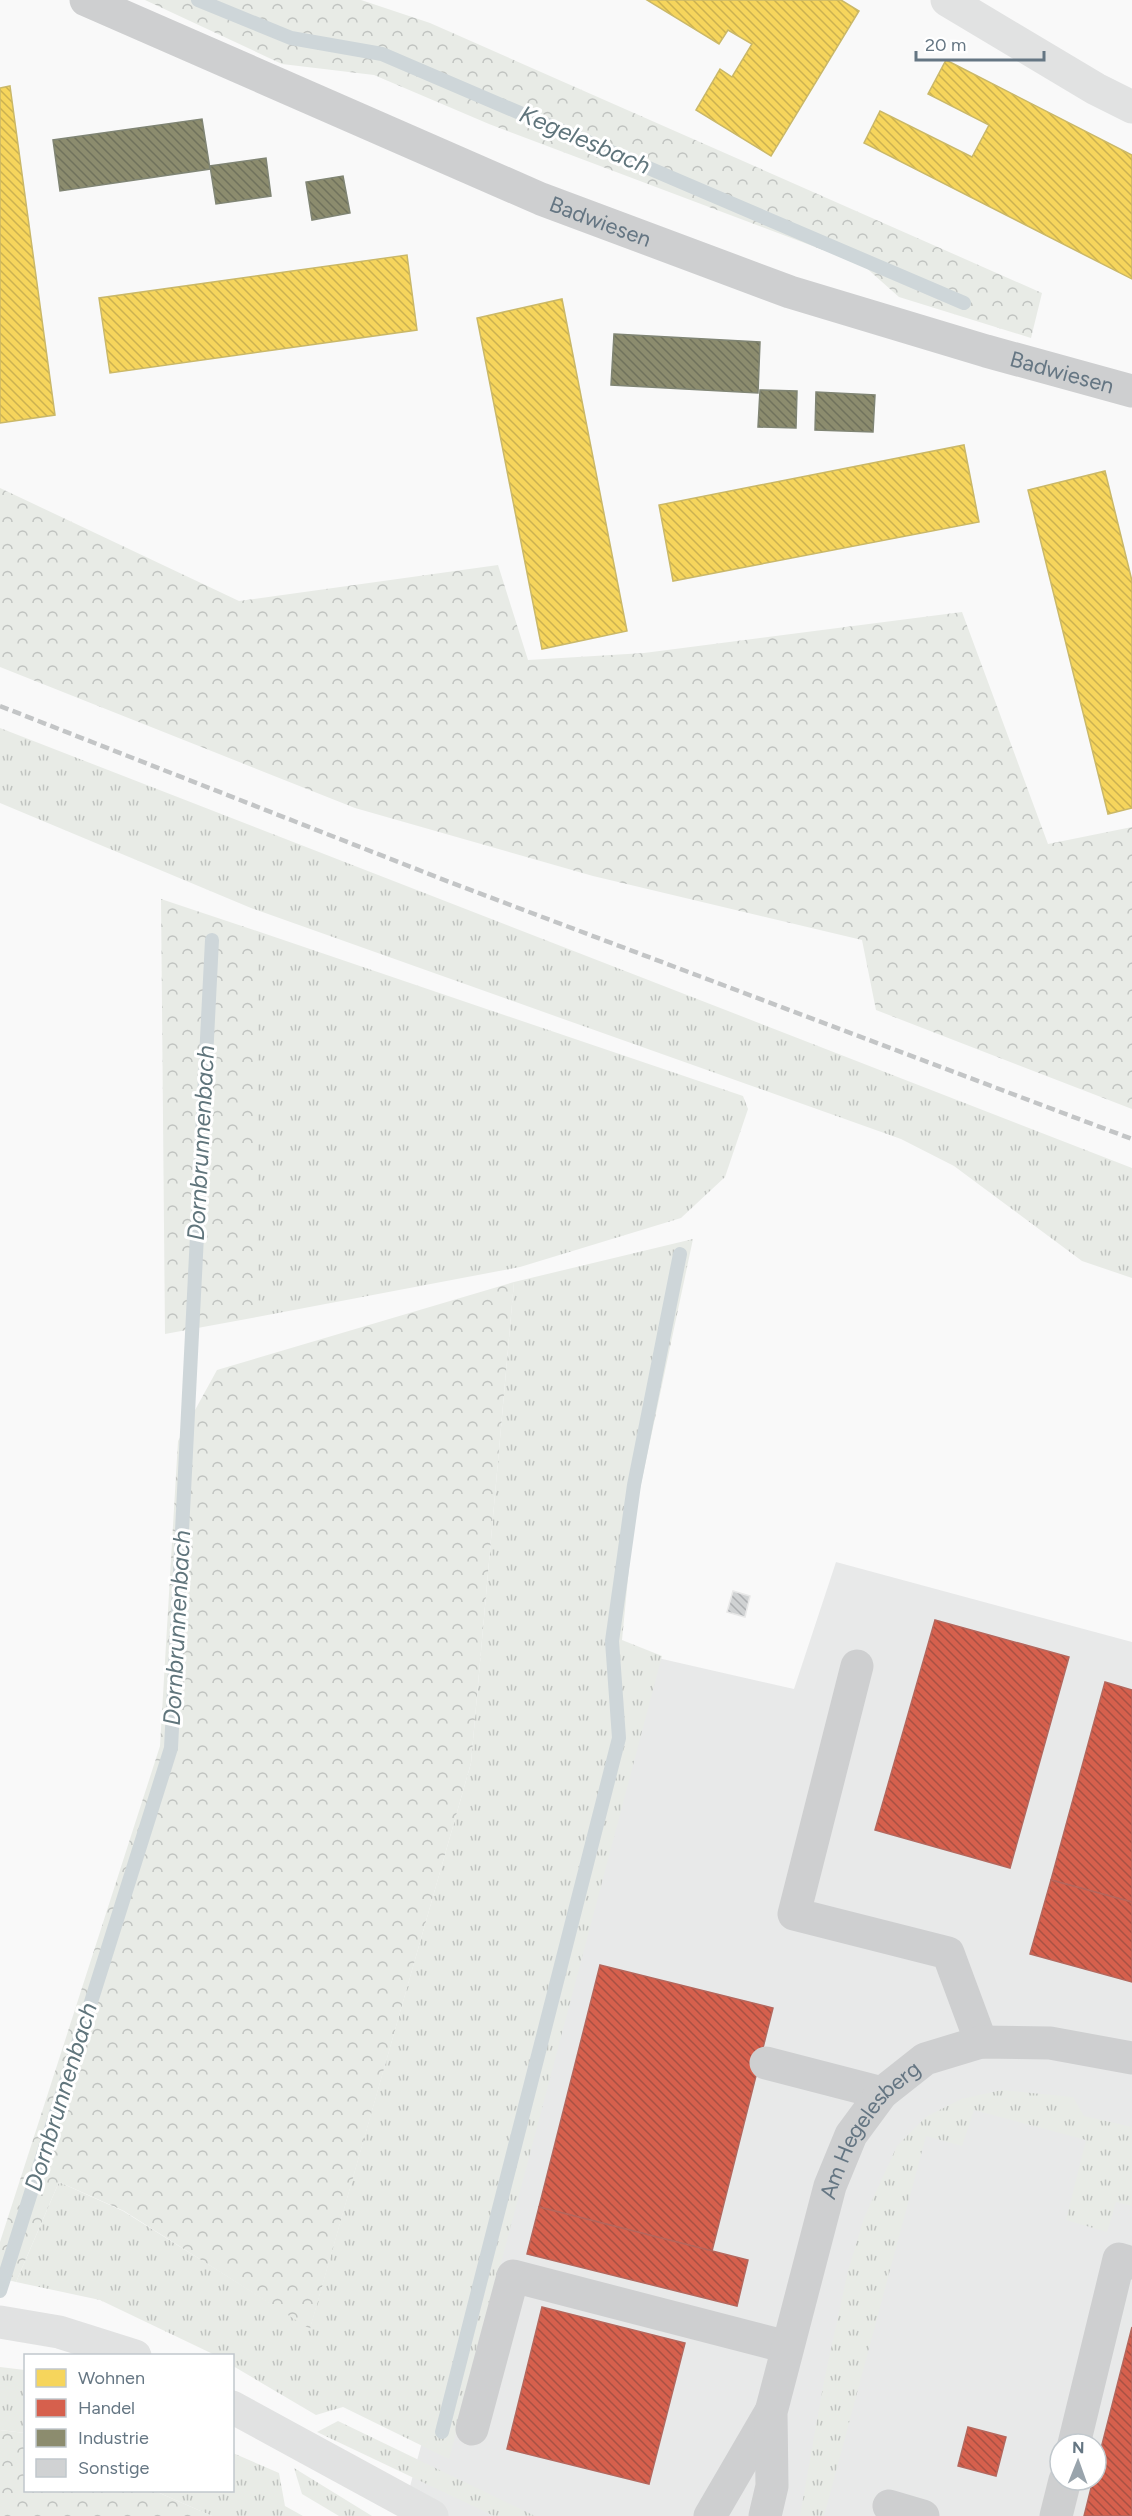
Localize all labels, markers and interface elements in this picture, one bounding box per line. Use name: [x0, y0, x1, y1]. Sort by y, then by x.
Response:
scale bar: [916, 24, 1044, 62]
text: 20 m: [925, 34, 966, 56]
water label: Kegelesbach: [515, 99, 655, 180]
street label: Badwiesen: [546, 190, 655, 253]
street label: Badwiesen: [1007, 345, 1117, 399]
water label: Dornbrunnenbach: [181, 1045, 220, 1241]
water label: Dornbrunnenbach: [157, 1530, 196, 1726]
water label: Dornbrunnenbach: [18, 1999, 103, 2195]
street label: Am Hegelesberg: [814, 2055, 926, 2202]
legend: [24, 2354, 234, 2492]
text: Wohnen: [78, 2367, 145, 2389]
text: Handel: [78, 2397, 135, 2419]
text: Industrie: [78, 2427, 149, 2449]
north arrow: [1048, 2432, 1108, 2492]
text: N: [1072, 2438, 1085, 2457]
text: Sonstige: [78, 2457, 149, 2479]

